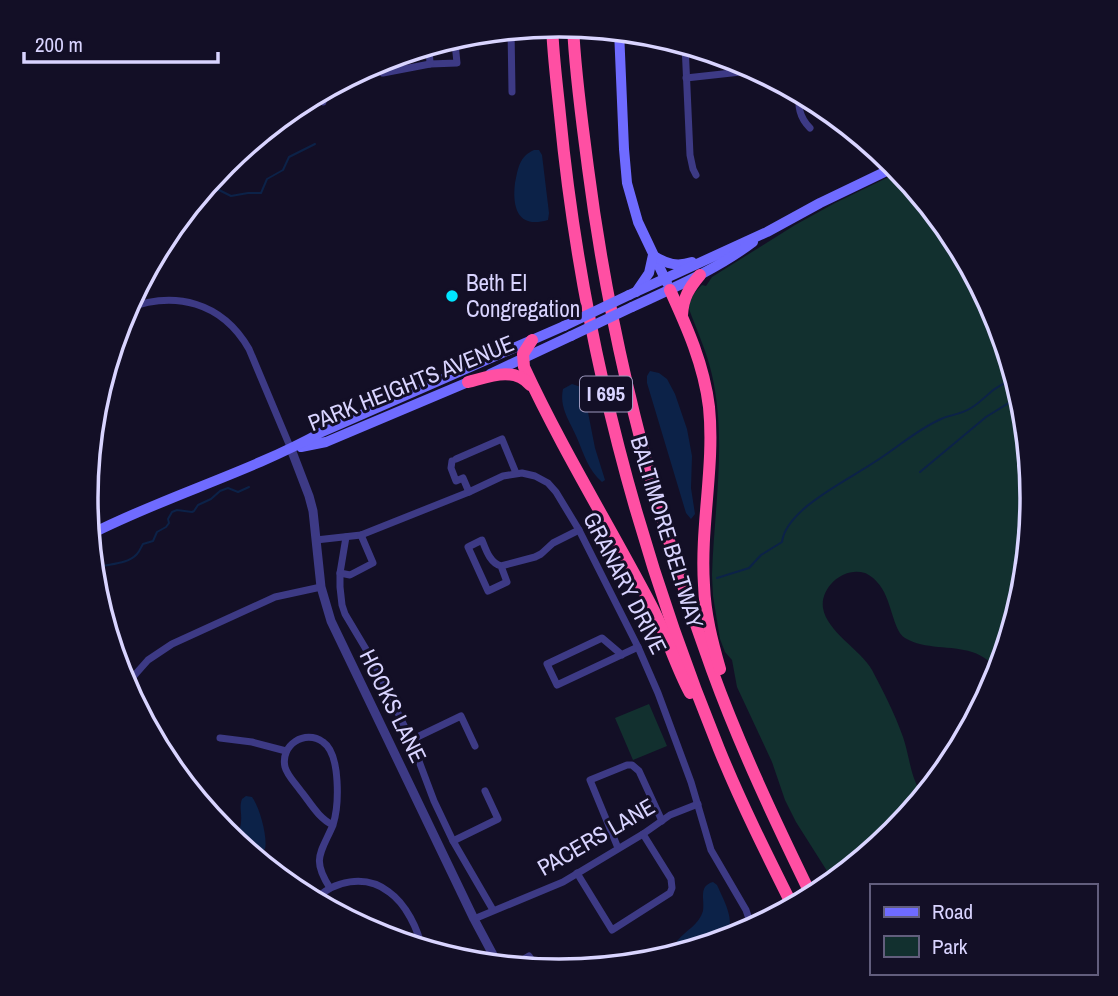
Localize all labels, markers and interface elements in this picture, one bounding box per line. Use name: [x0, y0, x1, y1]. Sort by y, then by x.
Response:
scale bar: [24, 21, 219, 65]
text: 200 m: [35, 30, 83, 59]
place label: Beth El Congregation: [466, 267, 580, 324]
marker: Beth El Congregation: [444, 288, 460, 304]
street label: PARK HEIGHTS AVENUE: [303, 327, 518, 438]
road number: I 695: [580, 376, 632, 412]
street label: BALTIMORE BELTWAY: [623, 432, 712, 632]
street label: GRANARY DRIVE: [576, 506, 675, 659]
street label: HOOKS LANE: [353, 644, 434, 768]
street label: PACERS LANE: [531, 790, 660, 883]
legend: [870, 884, 1097, 975]
text: Road: [932, 897, 973, 926]
text: Park: [932, 932, 968, 961]

